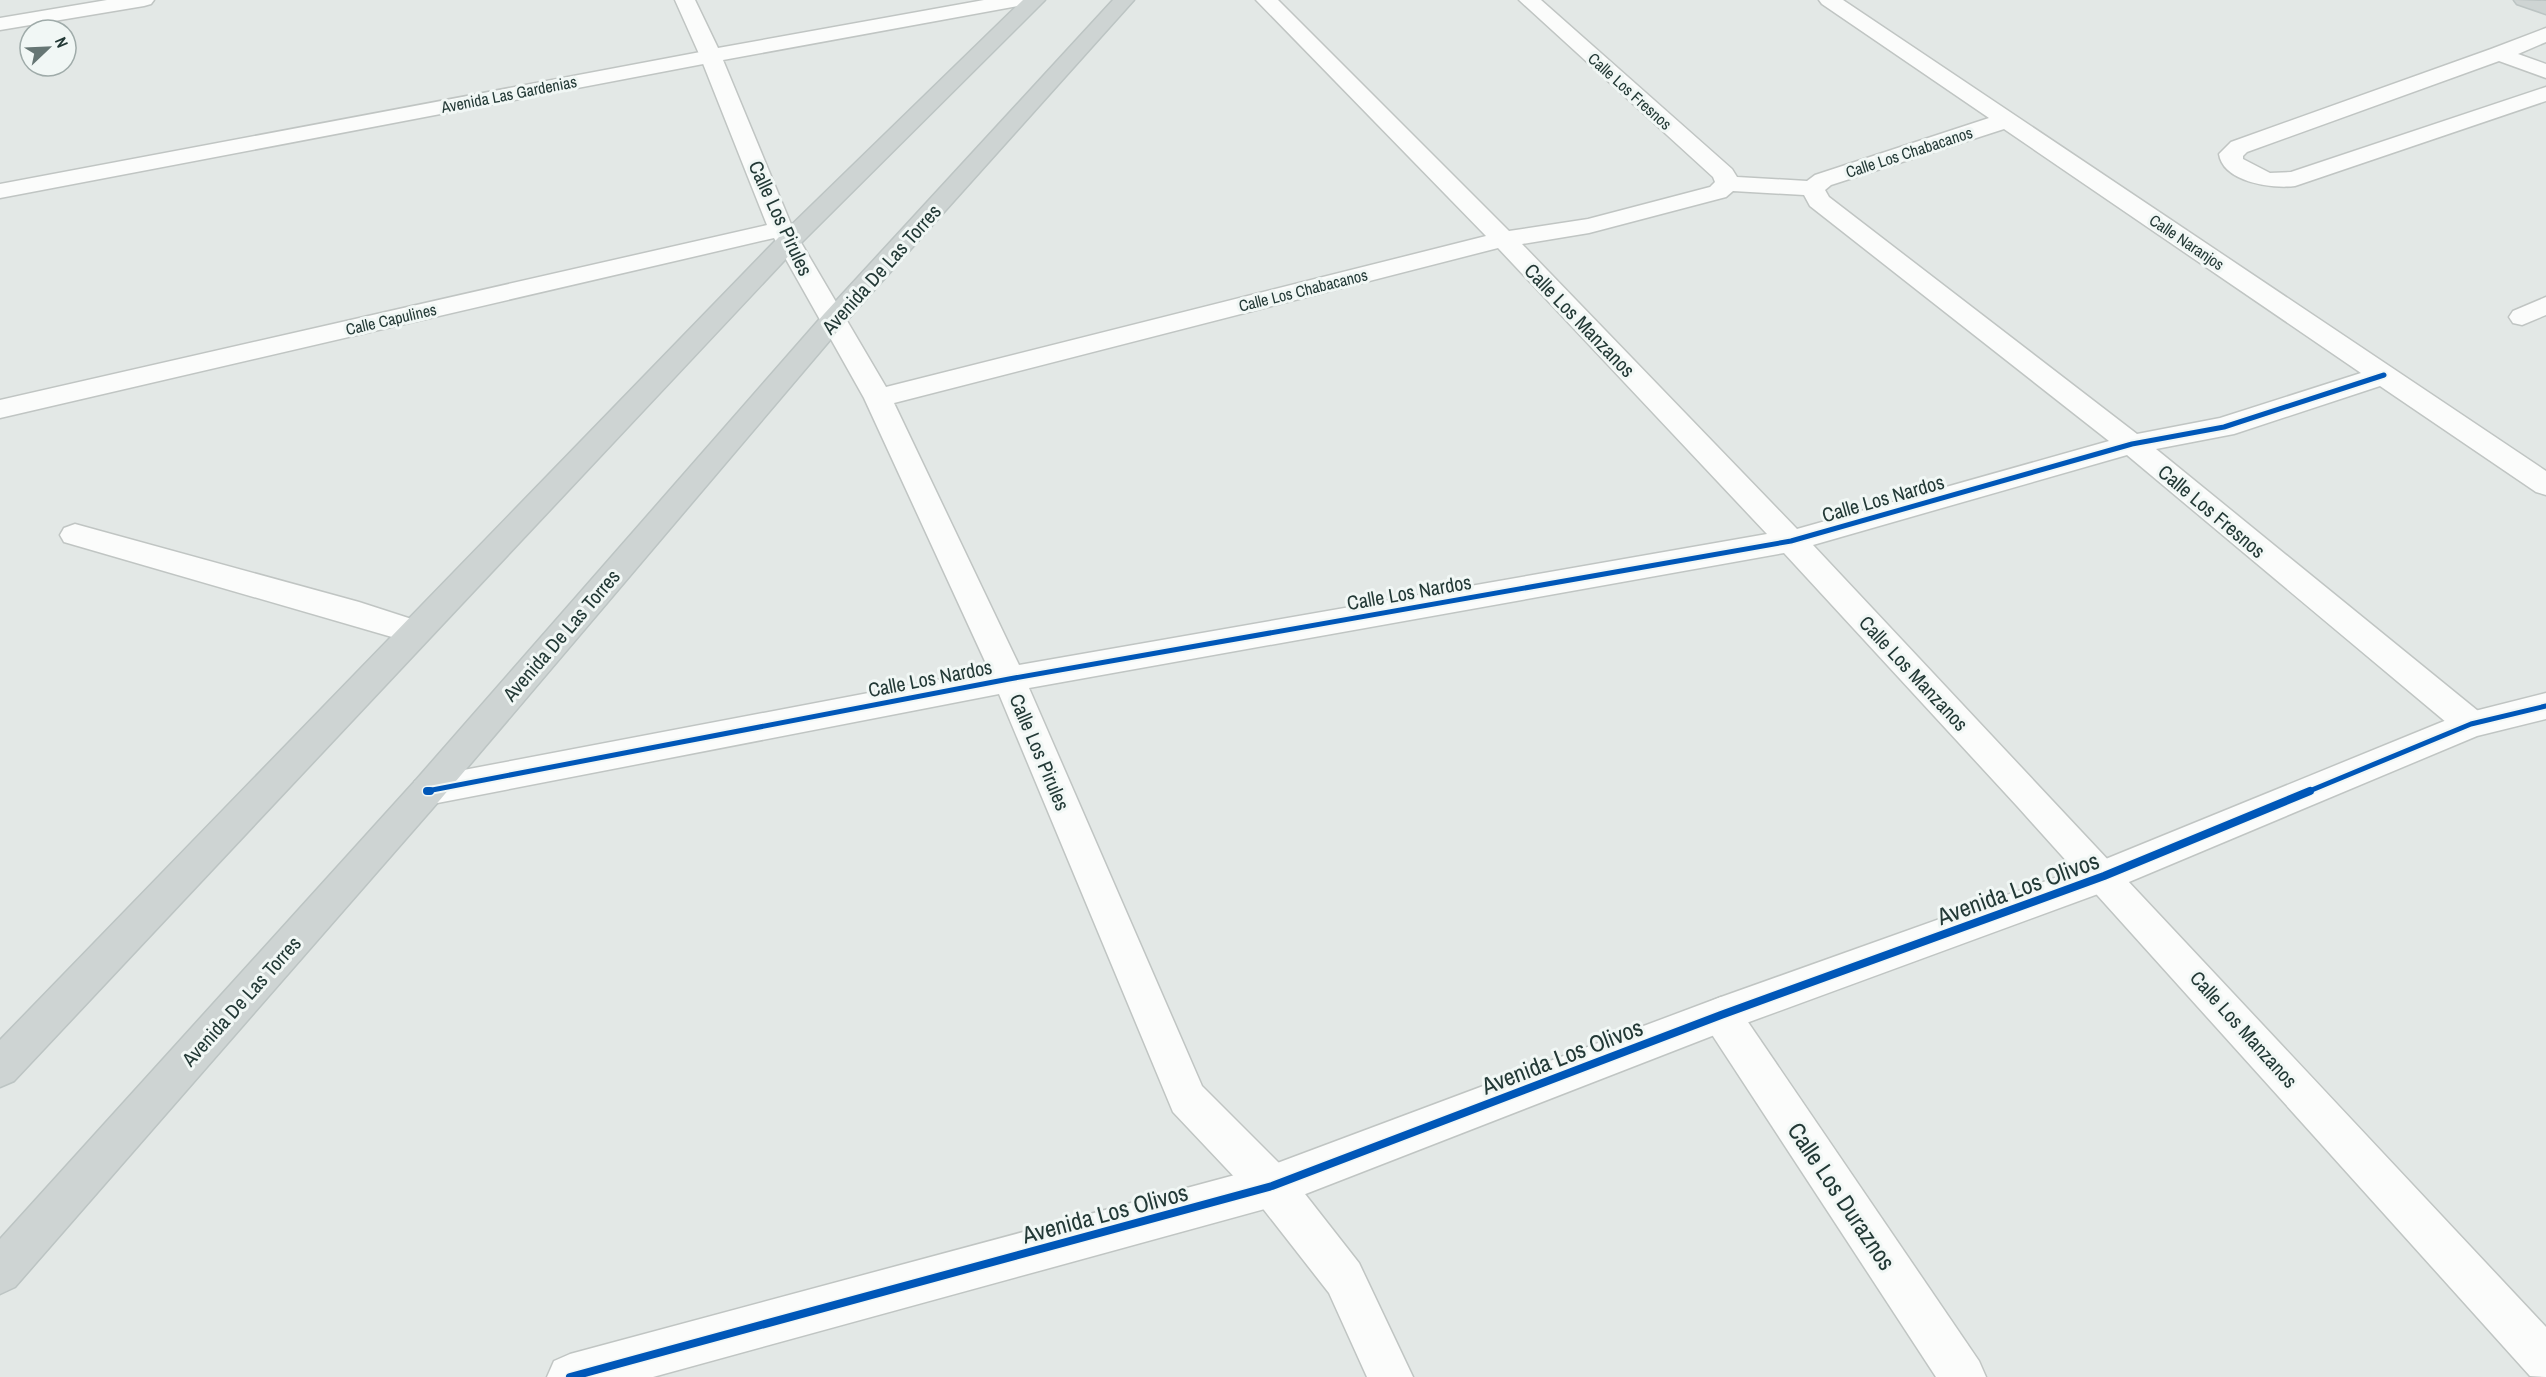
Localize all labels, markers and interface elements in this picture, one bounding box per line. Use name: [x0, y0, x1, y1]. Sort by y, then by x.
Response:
north arrow: [18, 18, 78, 78]
text: N: [50, 33, 74, 51]
street label: Calle Los Fresnos: [1583, 47, 1677, 135]
street label: Avenida Las Gardenias: [438, 70, 579, 118]
street label: Calle Los Chabacanos: [1843, 121, 1975, 183]
street label: Calle Los Pirules: [743, 156, 819, 280]
street label: Avenida De Las Torres: [815, 198, 947, 341]
street label: Calle Naranjos: [2145, 209, 2229, 275]
street label: Calle Los Manzanos: [1519, 257, 1641, 383]
street label: Calle Los Chabacanos: [1236, 263, 1370, 317]
street label: Calle Capulines: [343, 298, 439, 340]
street label: Calle Los Fresnos: [2153, 458, 2271, 564]
street label: Calle Los Nardos: [1819, 468, 1947, 528]
street label: Avenida De Las Torres: [496, 563, 626, 707]
street label: Calle Los Nardos: [1345, 568, 1473, 616]
street label: Calle Los Manzanos: [1853, 609, 1975, 737]
street label: Calle Los Nardos: [866, 653, 994, 703]
street label: Calle Los Pirules: [1003, 690, 1077, 814]
street label: Avenida Los Olivos: [1932, 844, 2104, 933]
street label: Avenida De Las Torres: [175, 930, 307, 1073]
street label: Calle Los Manzanos: [2184, 965, 2304, 1093]
street label: Avenida Los Olivos: [1476, 1011, 1647, 1102]
street label: Calle Los Duraznos: [1781, 1116, 1903, 1276]
street label: Avenida Los Olivos: [1018, 1176, 1191, 1251]

